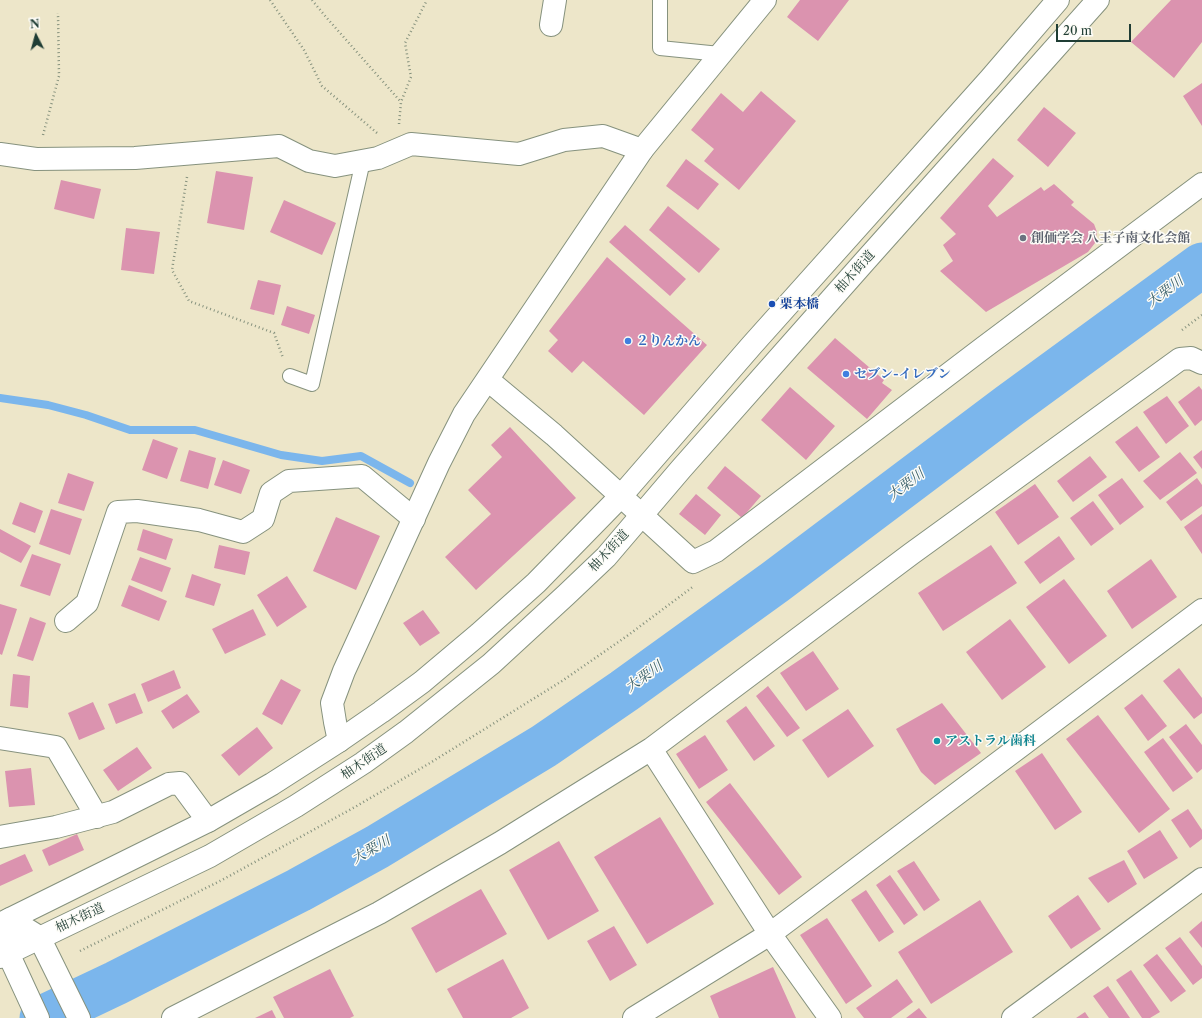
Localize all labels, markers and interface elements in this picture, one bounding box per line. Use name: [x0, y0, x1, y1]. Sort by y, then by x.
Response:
north arrow: [16, 16, 56, 56]
scale bar: [1058, 16, 1133, 42]
text: N: [29, 17, 40, 32]
text: 20 m: [1063, 23, 1092, 38]
place label: 創価学会 八王子南文化会館: [1031, 230, 1190, 246]
marker: 創価学会 八王子南文化会館: [1018, 233, 1028, 243]
street label: 柚木街道: [832, 247, 878, 297]
water label: 大栗川: [1143, 273, 1187, 311]
place label: 栗本橋: [780, 296, 819, 312]
marker: 栗本橋: [767, 299, 777, 309]
place label: ２りんかん: [636, 333, 701, 349]
marker: ２りんかん: [623, 336, 633, 346]
place label: セブン-イレブン: [854, 366, 951, 382]
marker: セブン-イレブン: [841, 369, 851, 379]
water label: 大栗川: [884, 466, 928, 504]
street label: 柚木街道: [586, 527, 632, 575]
water label: 大栗川: [622, 658, 666, 696]
place label: アストラル歯科: [945, 733, 1036, 749]
marker: アストラル歯科: [932, 736, 942, 746]
street label: 柚木街道: [338, 741, 390, 783]
water label: 大栗川: [349, 832, 393, 868]
street label: 柚木街道: [53, 900, 107, 936]

